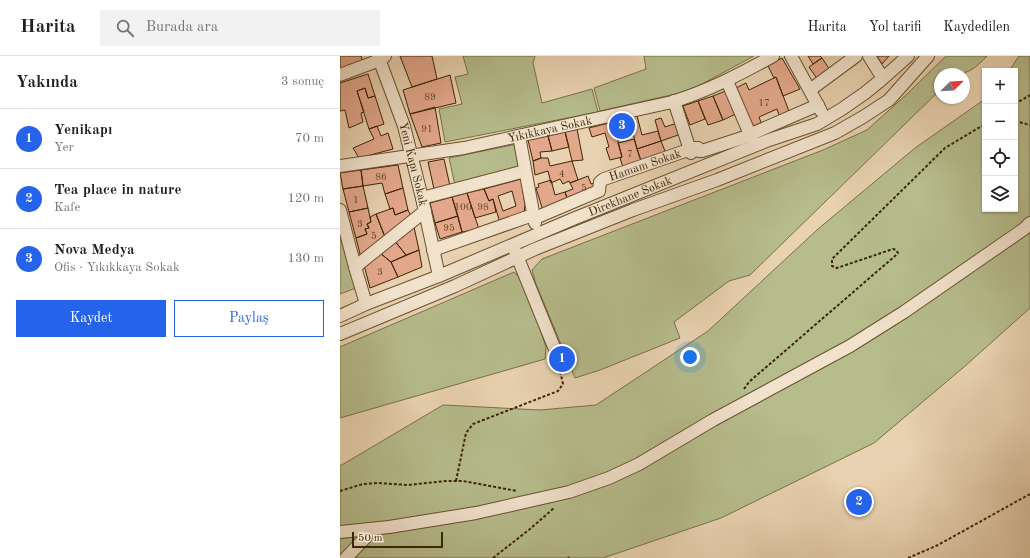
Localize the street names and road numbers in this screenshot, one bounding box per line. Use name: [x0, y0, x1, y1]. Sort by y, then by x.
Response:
street label: Yıkıkkaya Sokak: [507, 115, 593, 145]
street label: Yeni Kapı Sokak: [396, 121, 429, 208]
street label: Hamam Sokak: [608, 148, 683, 184]
street label: Direkhane Sokak: [587, 175, 674, 219]

